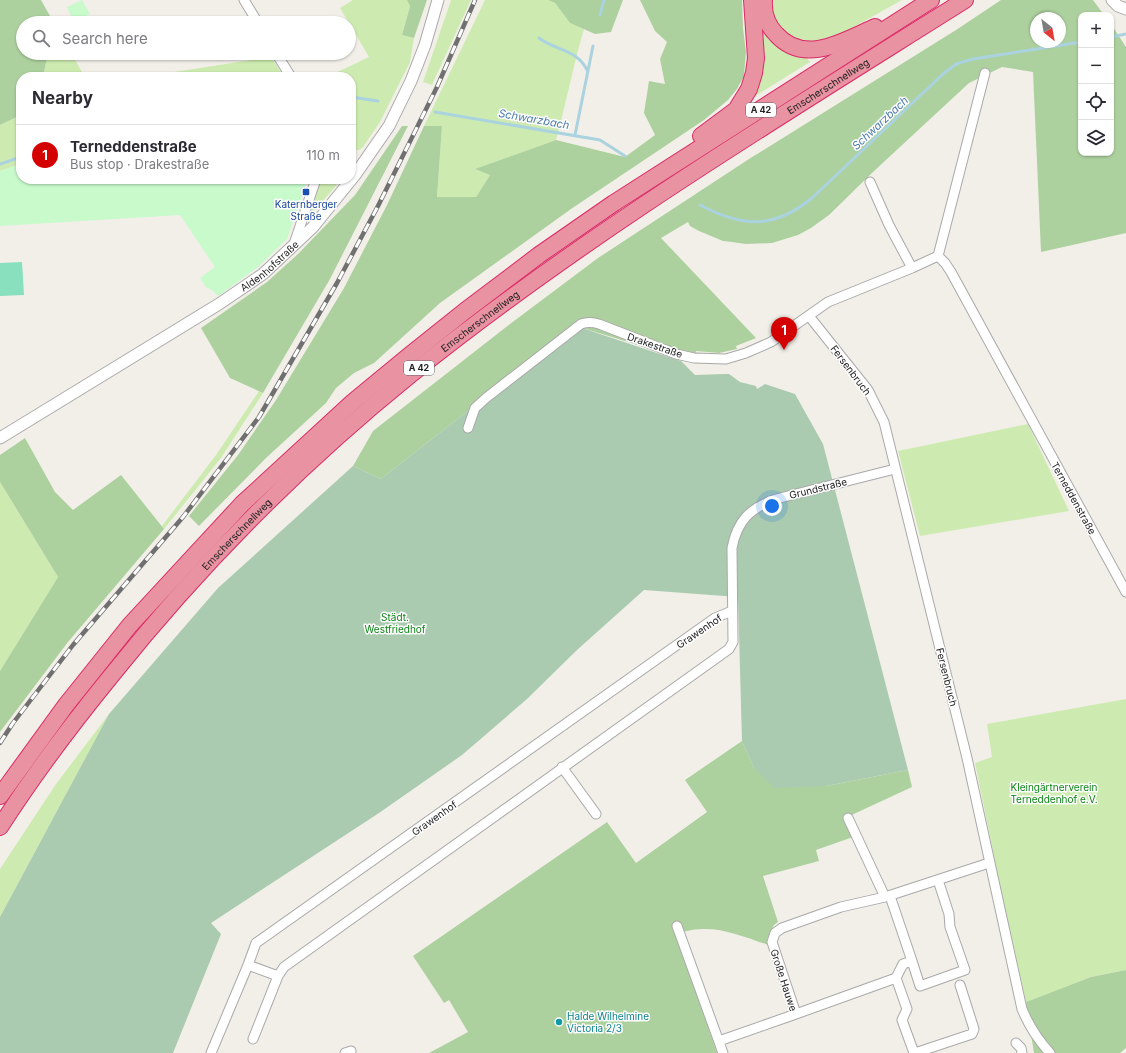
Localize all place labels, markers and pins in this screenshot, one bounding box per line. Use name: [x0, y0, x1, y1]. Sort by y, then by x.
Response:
marker: Katernberger Straße: [301, 187, 311, 197]
place label: Katernberger Straße: [275, 198, 337, 222]
pin: 1: [771, 317, 797, 350]
place label: Halde Wilhelmine Victoria 2/3: [567, 1010, 649, 1034]
marker: Halde Wilhelmine Victoria 2/3: [554, 1017, 564, 1027]

